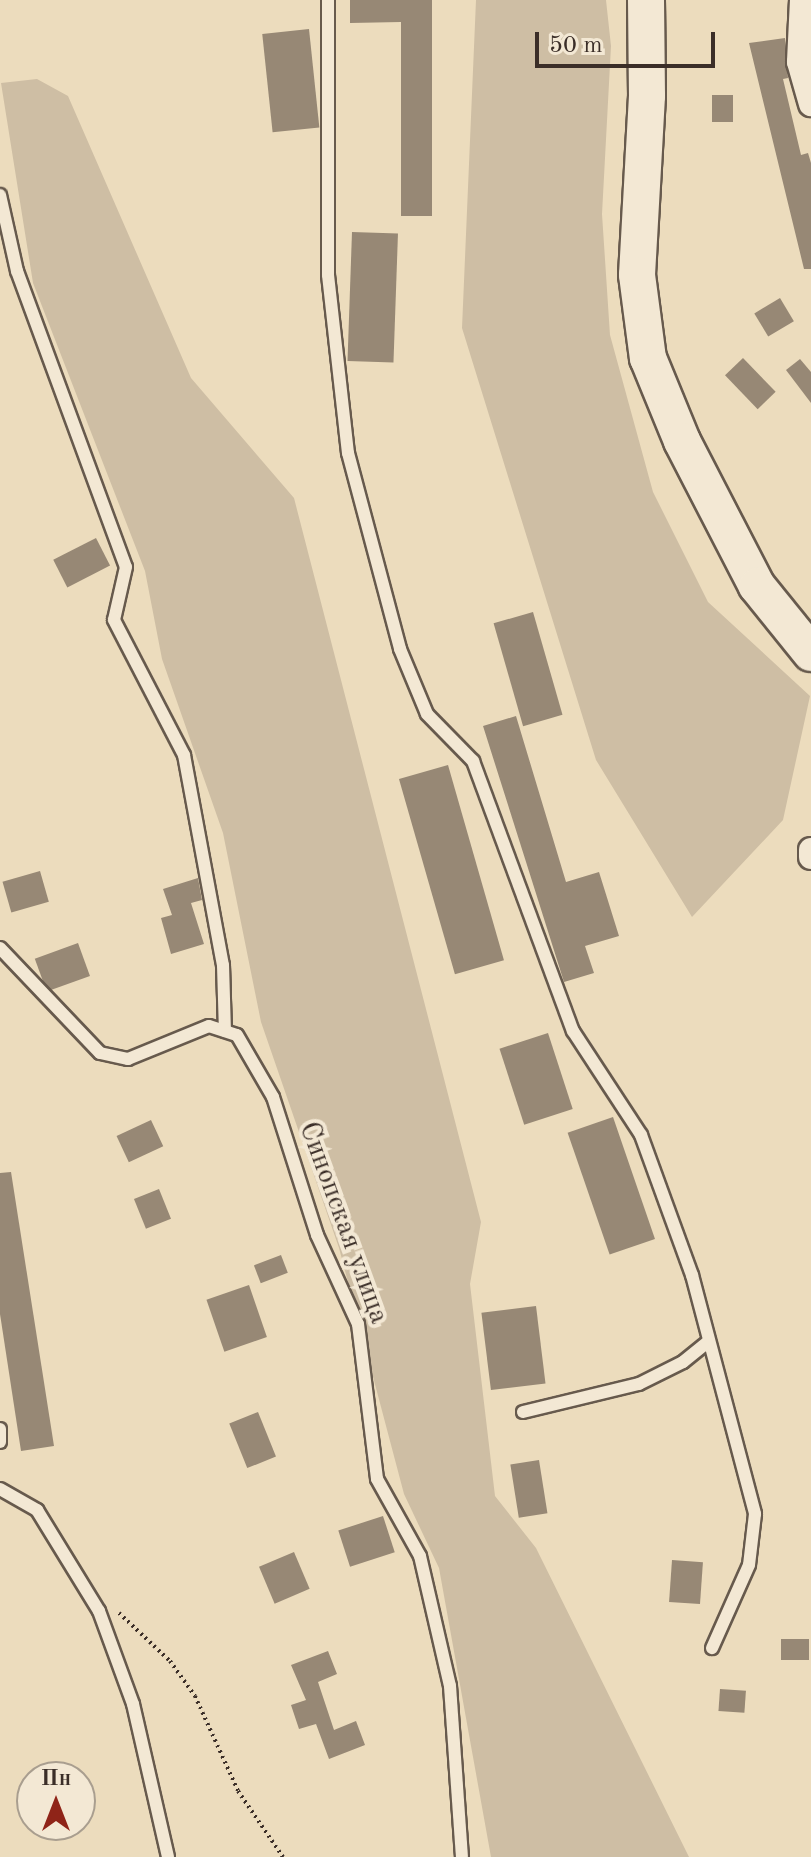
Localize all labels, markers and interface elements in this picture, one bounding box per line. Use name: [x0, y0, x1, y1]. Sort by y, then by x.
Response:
scale bar: [539, 16, 719, 66]
text: 50 m: [549, 34, 603, 58]
street label: Синопская улица: [291, 1117, 395, 1329]
north arrow: [16, 1761, 96, 1841]
text: Пн: [41, 1768, 71, 1790]

